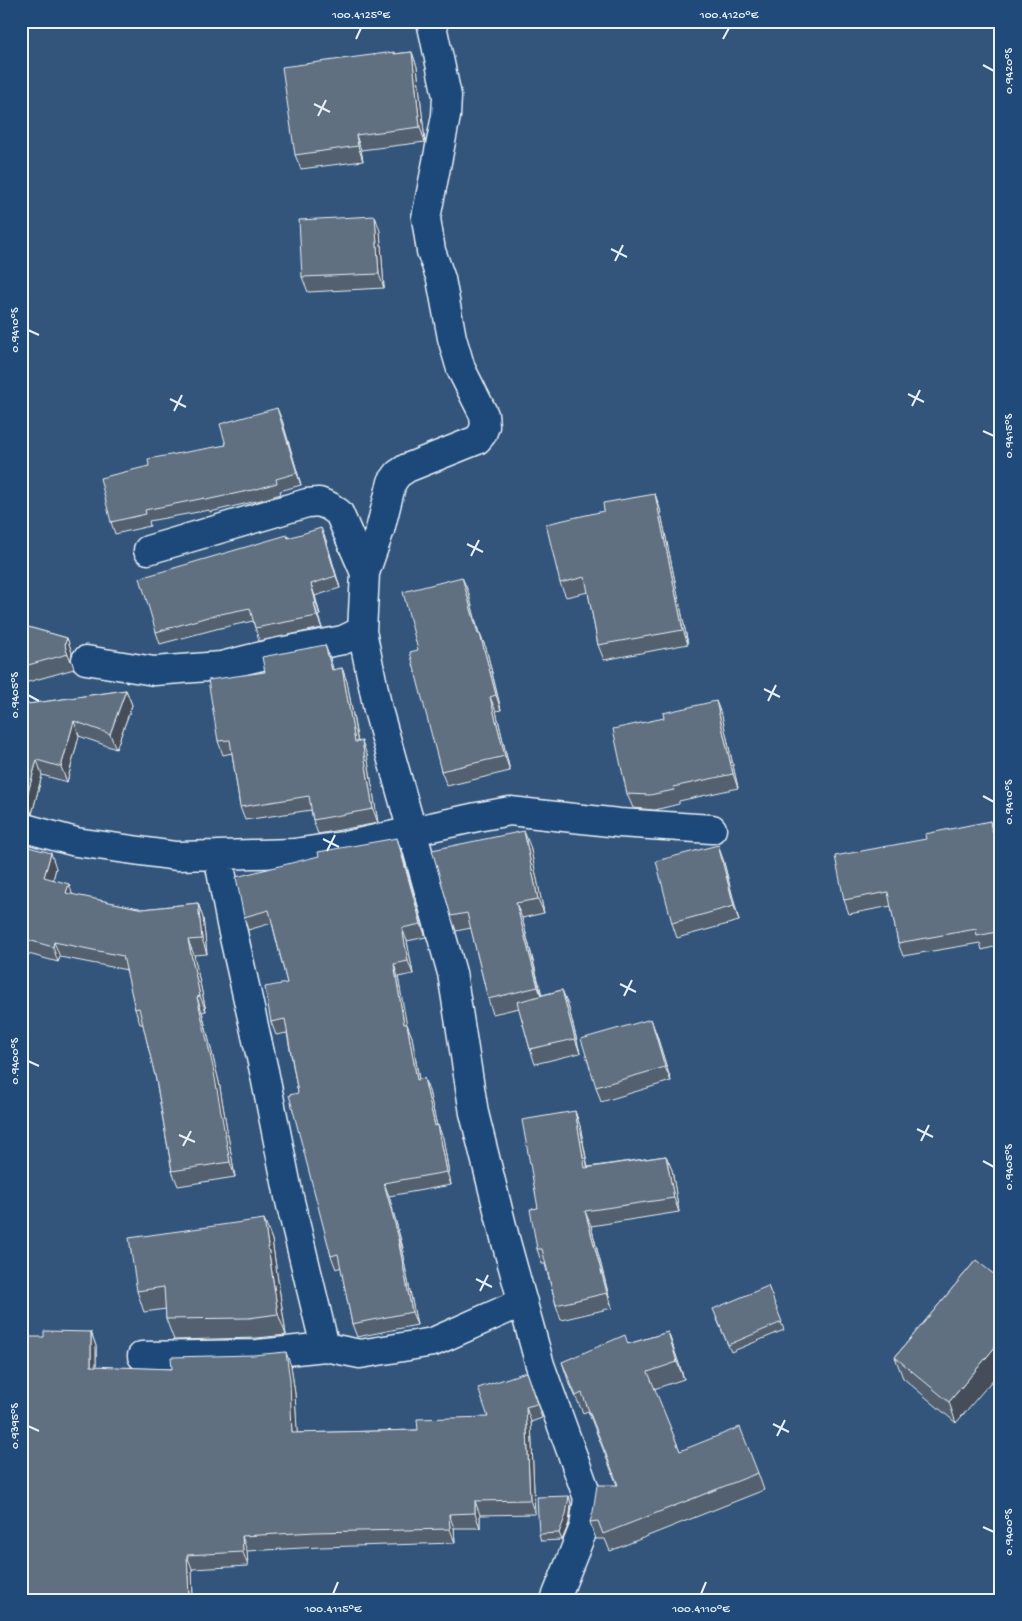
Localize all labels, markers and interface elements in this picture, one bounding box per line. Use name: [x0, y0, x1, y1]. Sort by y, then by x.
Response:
text: 100.4125°E: [331, 9, 390, 23]
text: 100.4120°E: [699, 9, 759, 23]
text: 0.9420°S: [1003, 48, 1017, 94]
text: 0.9410°S: [9, 307, 23, 352]
text: 0.9415°S: [1003, 413, 1017, 458]
text: 0.9405°S: [9, 671, 23, 718]
text: 0.9410°S: [1003, 779, 1017, 824]
text: 0.9400°S: [9, 1037, 23, 1084]
text: 0.9405°S: [1003, 1143, 1017, 1190]
text: 0.9395°S: [9, 1403, 23, 1449]
text: 0.9400°S: [1003, 1508, 1017, 1555]
text: 100.4115°E: [304, 1603, 362, 1617]
text: 100.4110°E: [671, 1603, 730, 1617]

